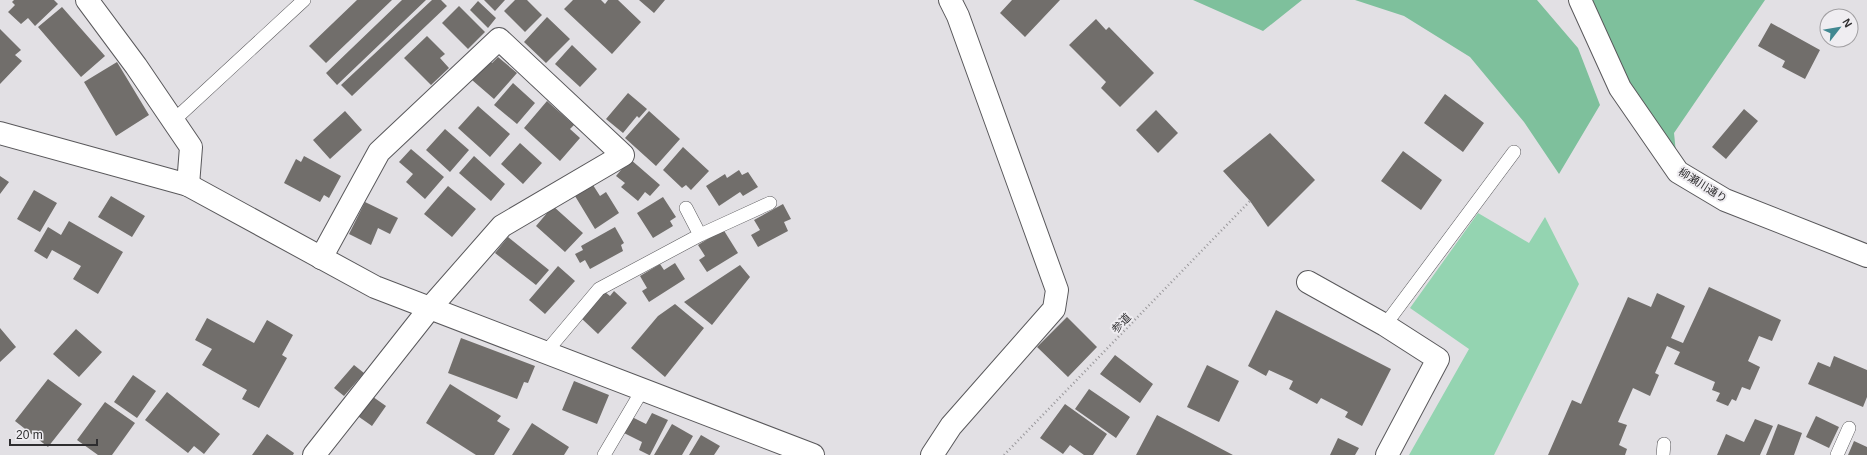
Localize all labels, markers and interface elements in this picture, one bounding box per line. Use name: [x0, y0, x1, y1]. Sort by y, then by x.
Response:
north arrow: [1819, 8, 1859, 48]
text: N: [1840, 16, 1855, 29]
street label: 柳瀬川通り: [1676, 165, 1730, 205]
street label: 参道: [1109, 311, 1133, 335]
scale bar: [10, 421, 97, 447]
text: 20 m: [16, 428, 43, 442]

